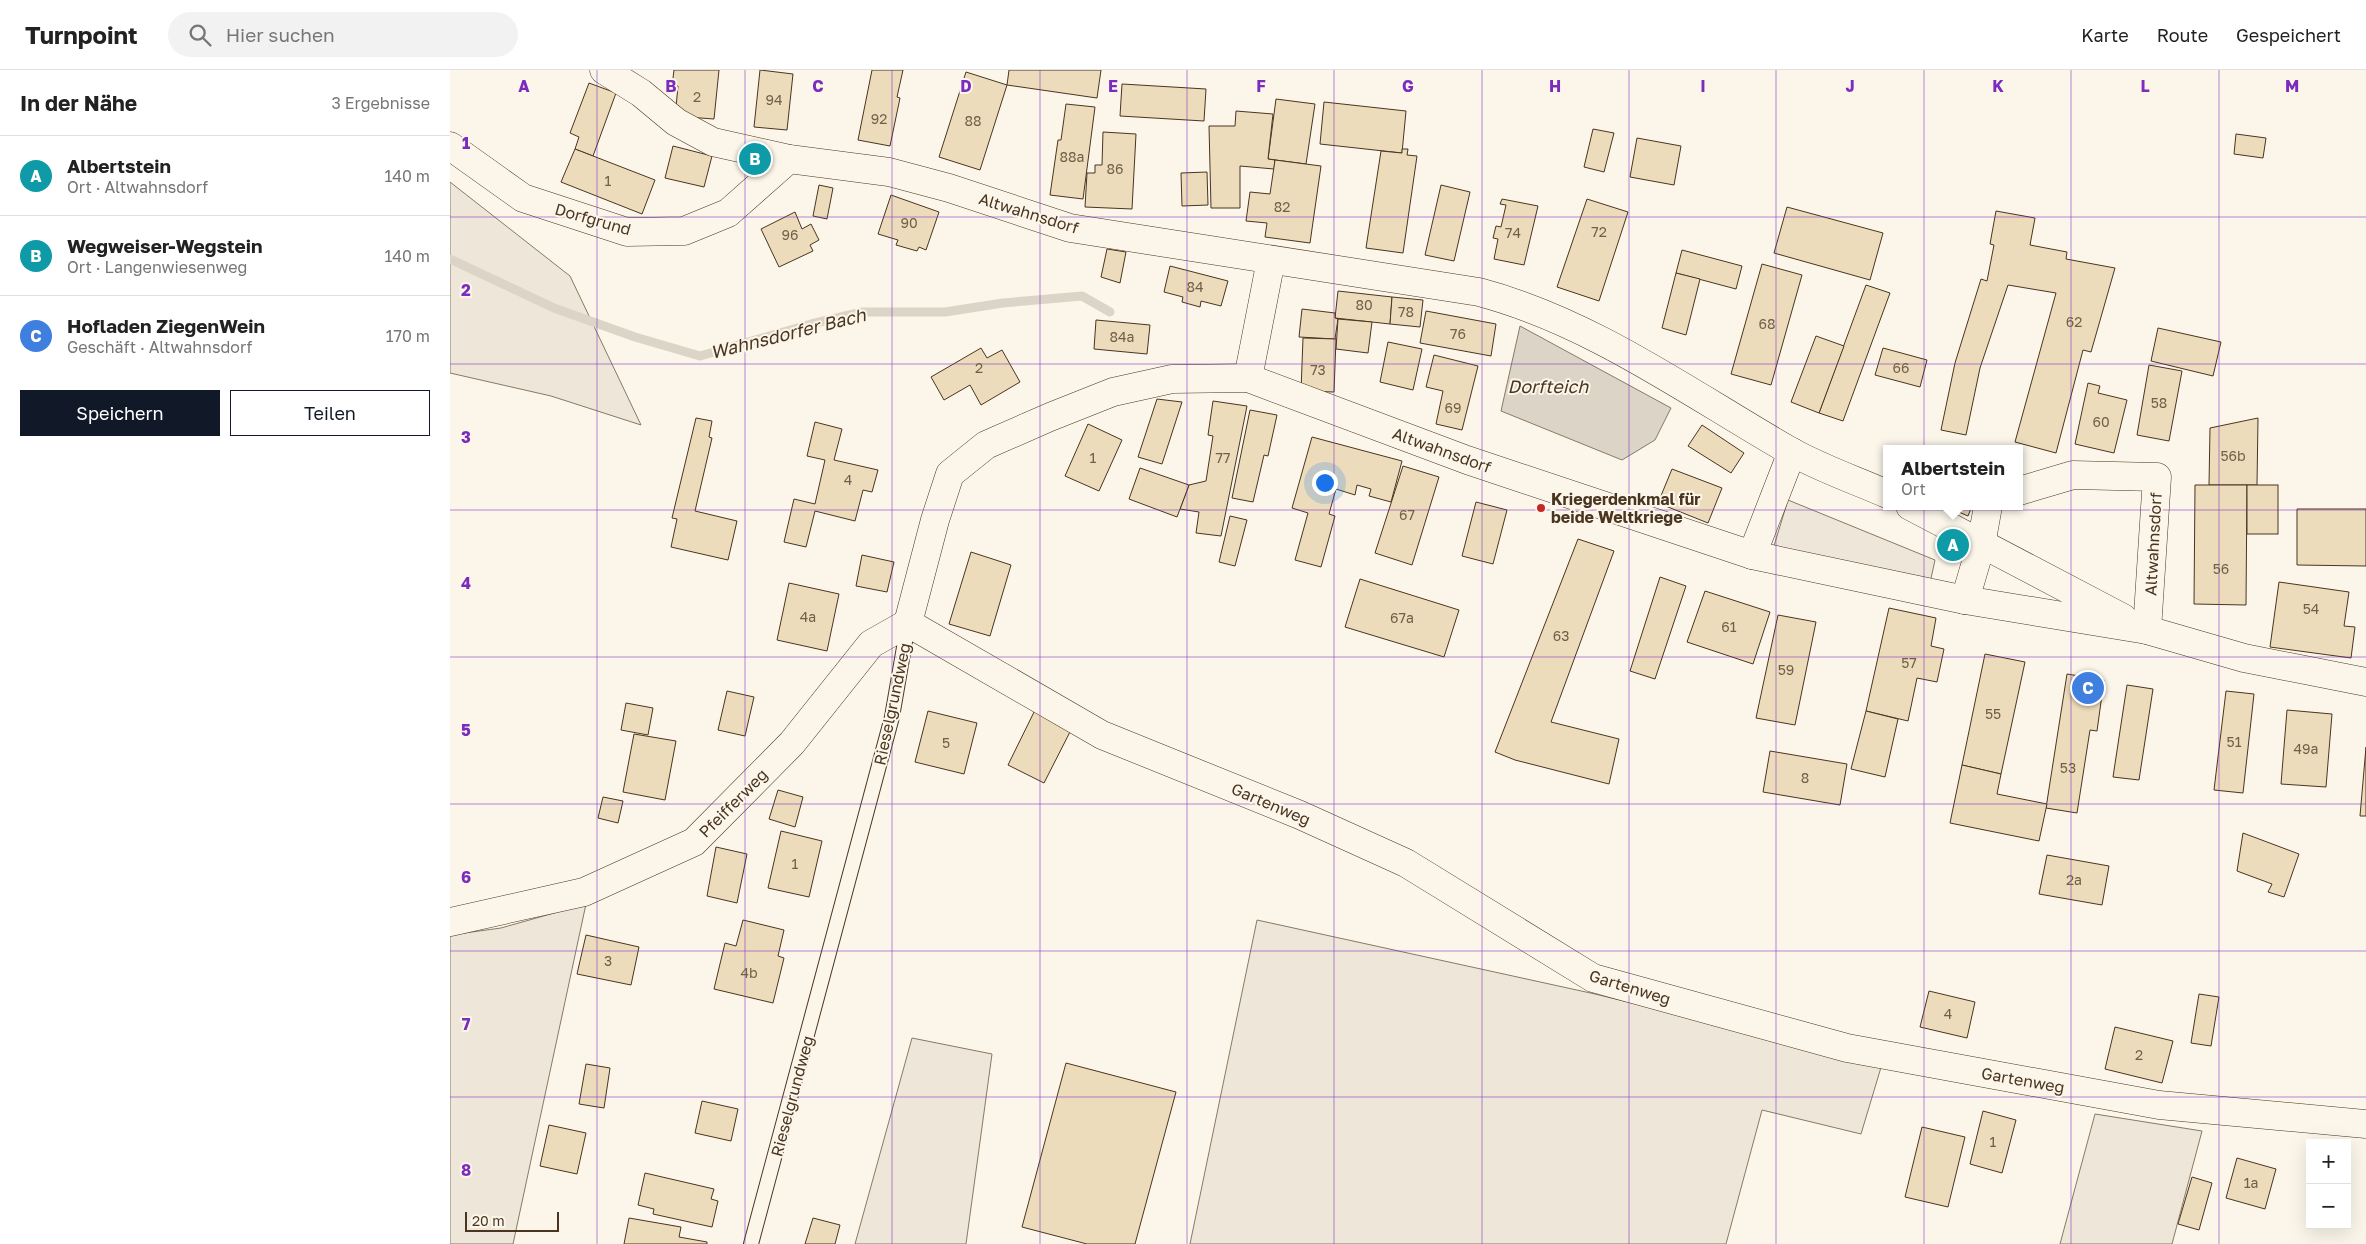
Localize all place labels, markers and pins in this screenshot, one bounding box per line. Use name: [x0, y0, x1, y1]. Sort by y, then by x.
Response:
pin: B: [739, 140, 771, 178]
place label: Kriegerdenkmal für beide Weltkriege: [1551, 489, 1700, 527]
marker: Kriegerdenkmal für beide Weltkriege: [1535, 502, 1547, 514]
pin: A: [1937, 526, 1969, 564]
pin: C: [2072, 669, 2104, 707]

